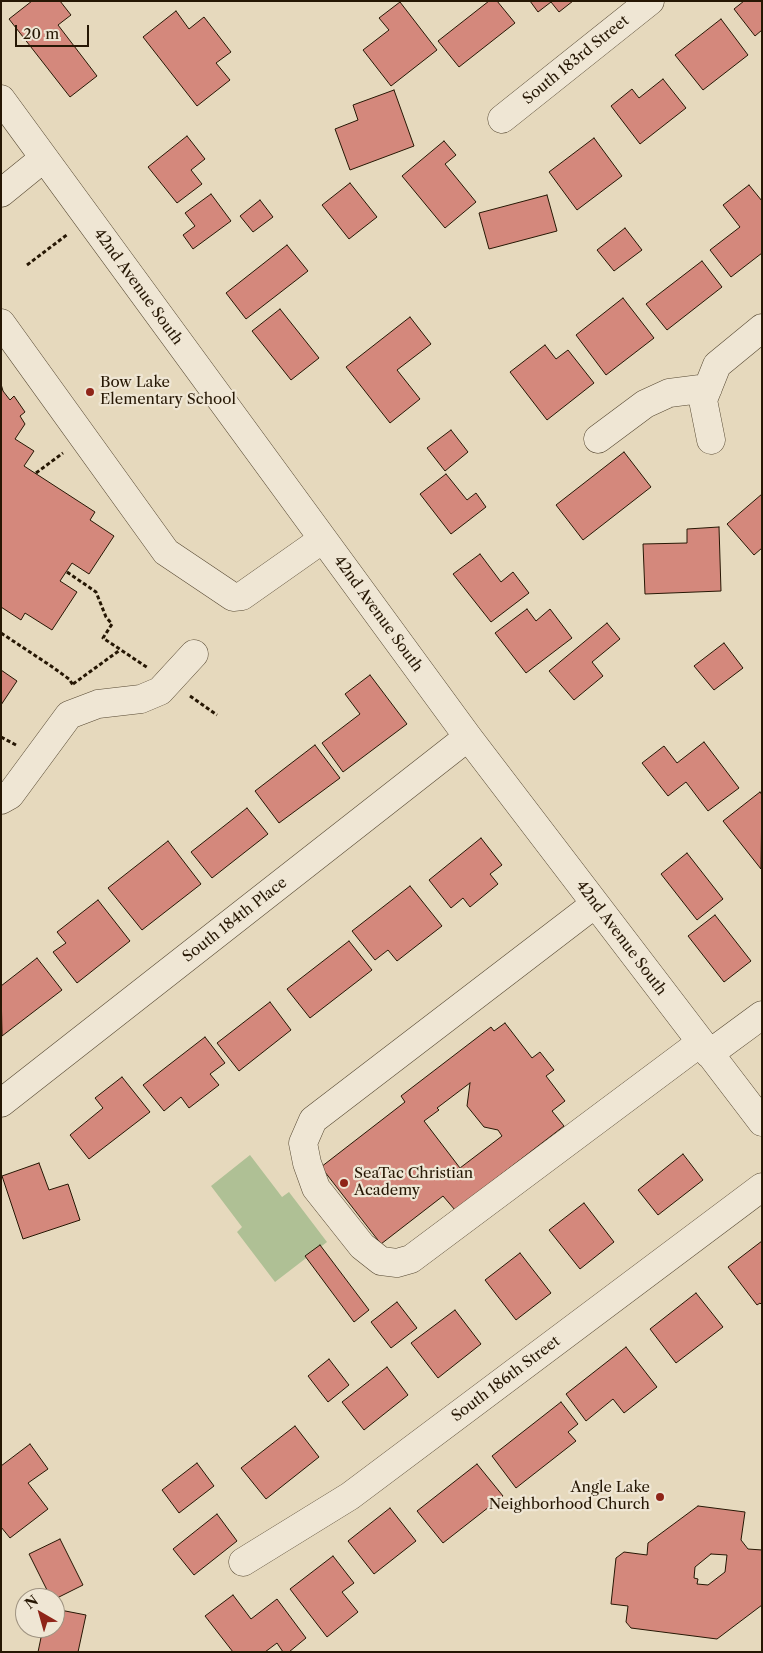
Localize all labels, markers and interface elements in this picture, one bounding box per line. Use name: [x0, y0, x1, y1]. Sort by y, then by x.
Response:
street label: South 183rd Street: [519, 12, 633, 108]
scale bar: [18, 15, 91, 47]
text: 20 m: [23, 24, 59, 43]
street label: 42nd Avenue South: [90, 225, 186, 349]
place label: Bow Lake Elementary School: [100, 374, 236, 409]
marker: Bow Lake Elementary School: [84, 386, 96, 398]
street label: 42nd Avenue South: [330, 552, 426, 676]
street label: South 184th Place: [179, 874, 291, 966]
street label: 42nd Avenue South: [572, 877, 670, 999]
place label: SeaTac Christian Academy: [354, 1165, 473, 1200]
marker: SeaTac Christian Academy: [338, 1177, 350, 1189]
street label: South 186th Street: [448, 1332, 564, 1426]
place label: Angle Lake Neighborhood Church: [489, 1479, 650, 1514]
marker: Angle Lake Neighborhood Church: [654, 1491, 666, 1503]
north arrow: [15, 1588, 65, 1638]
text: N: [21, 1591, 42, 1613]

